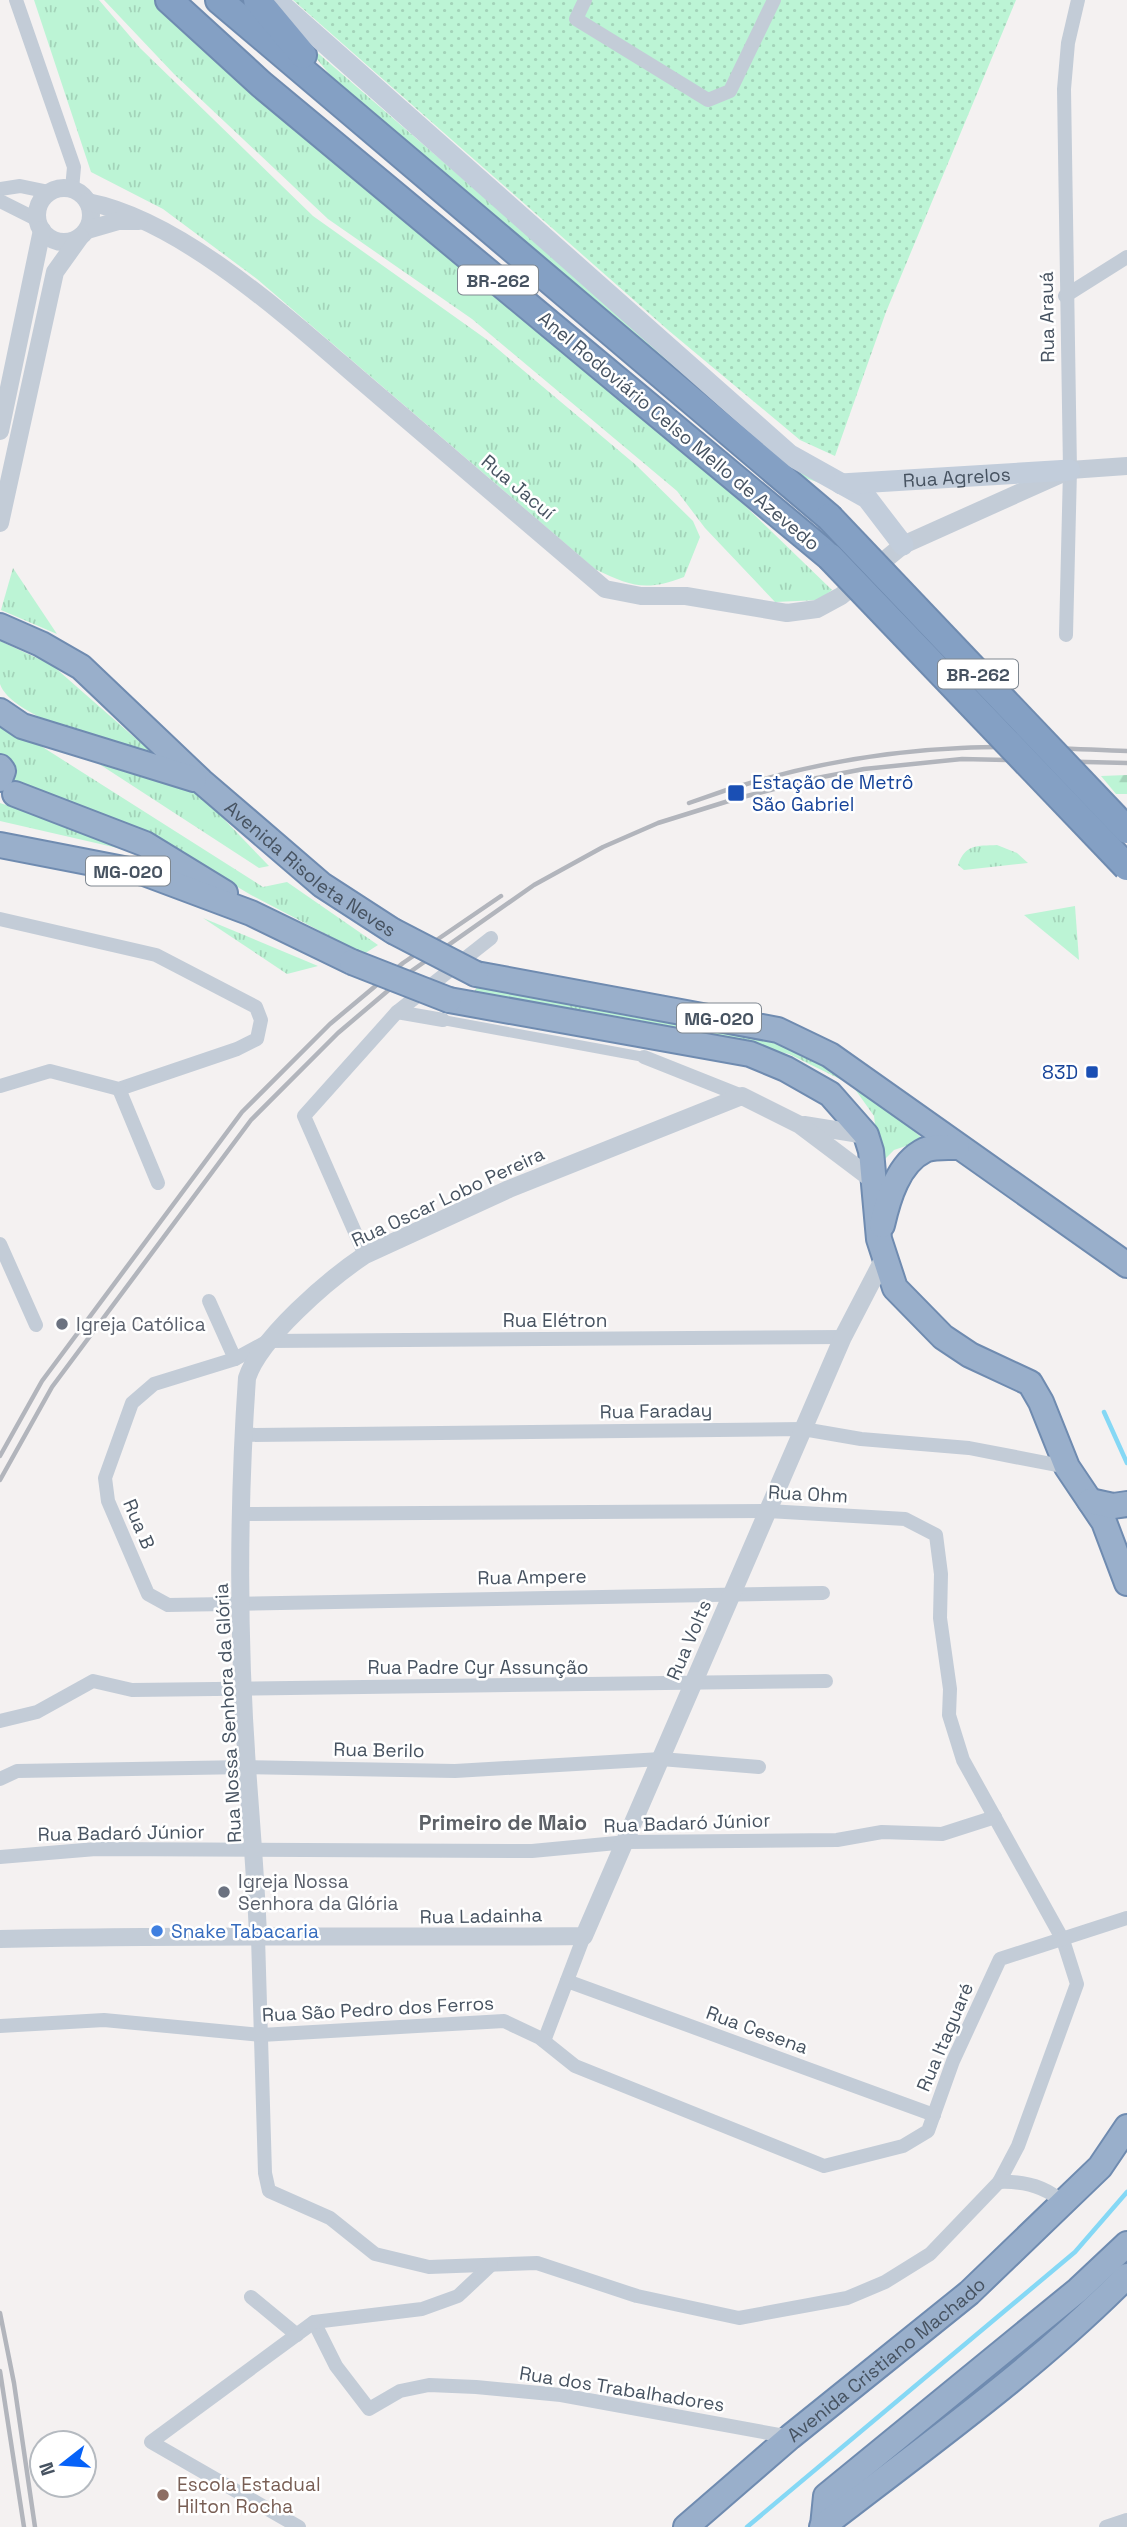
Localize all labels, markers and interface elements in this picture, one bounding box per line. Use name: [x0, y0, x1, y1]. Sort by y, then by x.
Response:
road number: BR-262: [458, 266, 538, 294]
street label: Rua Arauá: [1034, 271, 1060, 363]
street label: Anel Rodoviário Celso Mello de Azevedo: [533, 306, 825, 556]
street label: Rua Jacuí: [476, 449, 560, 525]
street label: Rua Agrelos: [902, 461, 1011, 493]
road number: BR-262: [938, 660, 1018, 688]
place label: Estação de Metrô São Gabriel: [752, 770, 913, 817]
marker: Estação de Metrô São Gabriel: [726, 783, 746, 803]
street label: Avenida Risoleta Neves: [220, 795, 401, 942]
road number: MG-020: [86, 856, 170, 886]
road number: MG-020: [677, 1003, 761, 1032]
place label: 83D: [1042, 1060, 1078, 1085]
marker: 83D: [1084, 1064, 1100, 1080]
street label: Rua Oscar Lobo Pereira: [347, 1141, 549, 1253]
street label: Rua Elétron: [503, 1308, 607, 1333]
place label: Igreja Católica: [76, 1312, 206, 1337]
marker: Igreja Católica: [54, 1316, 70, 1332]
street label: Rua Faraday: [600, 1398, 712, 1424]
street label: Rua Ohm: [767, 1479, 849, 1509]
street label: Rua B: [117, 1495, 161, 1553]
street label: Rua Ampere: [477, 1564, 587, 1590]
street label: Rua Nossa Senhora da Glória: [209, 1583, 247, 1843]
street label: Rua Volts: [661, 1596, 717, 1684]
street label: Rua Padre Cyr Assunção: [367, 1655, 589, 1680]
street label: Rua Berilo: [333, 1737, 425, 1763]
street label: Rua Badaró Júnior: [603, 1808, 771, 1838]
district label: Primeiro de Maio: [419, 1809, 587, 1836]
street label: Rua Badaró Júnior: [37, 1819, 205, 1847]
place label: Igreja Nossa Senhora da Glória: [238, 1869, 398, 1916]
marker: Igreja Nossa Senhora da Glória: [216, 1884, 232, 1900]
street label: Rua Ladainha: [420, 1902, 543, 1930]
place label: Snake Tabacaria: [171, 1919, 319, 1944]
marker: Snake Tabacaria: [149, 1923, 165, 1939]
street label: Rua Itaguaré: [911, 1979, 979, 2095]
street label: Rua São Pedro dos Ferros: [261, 1990, 495, 2028]
street label: Rua Cesena: [703, 2000, 811, 2060]
street label: Avenida Cristiano Machado: [782, 2272, 991, 2447]
street label: Rua dos Trabalhadores: [518, 2360, 726, 2418]
north arrow: [28, 2429, 98, 2499]
text: N: [33, 2459, 61, 2479]
place label: Escola Estadual Hilton Rocha: [177, 2472, 321, 2519]
marker: Escola Estadual Hilton Rocha: [155, 2487, 171, 2503]

